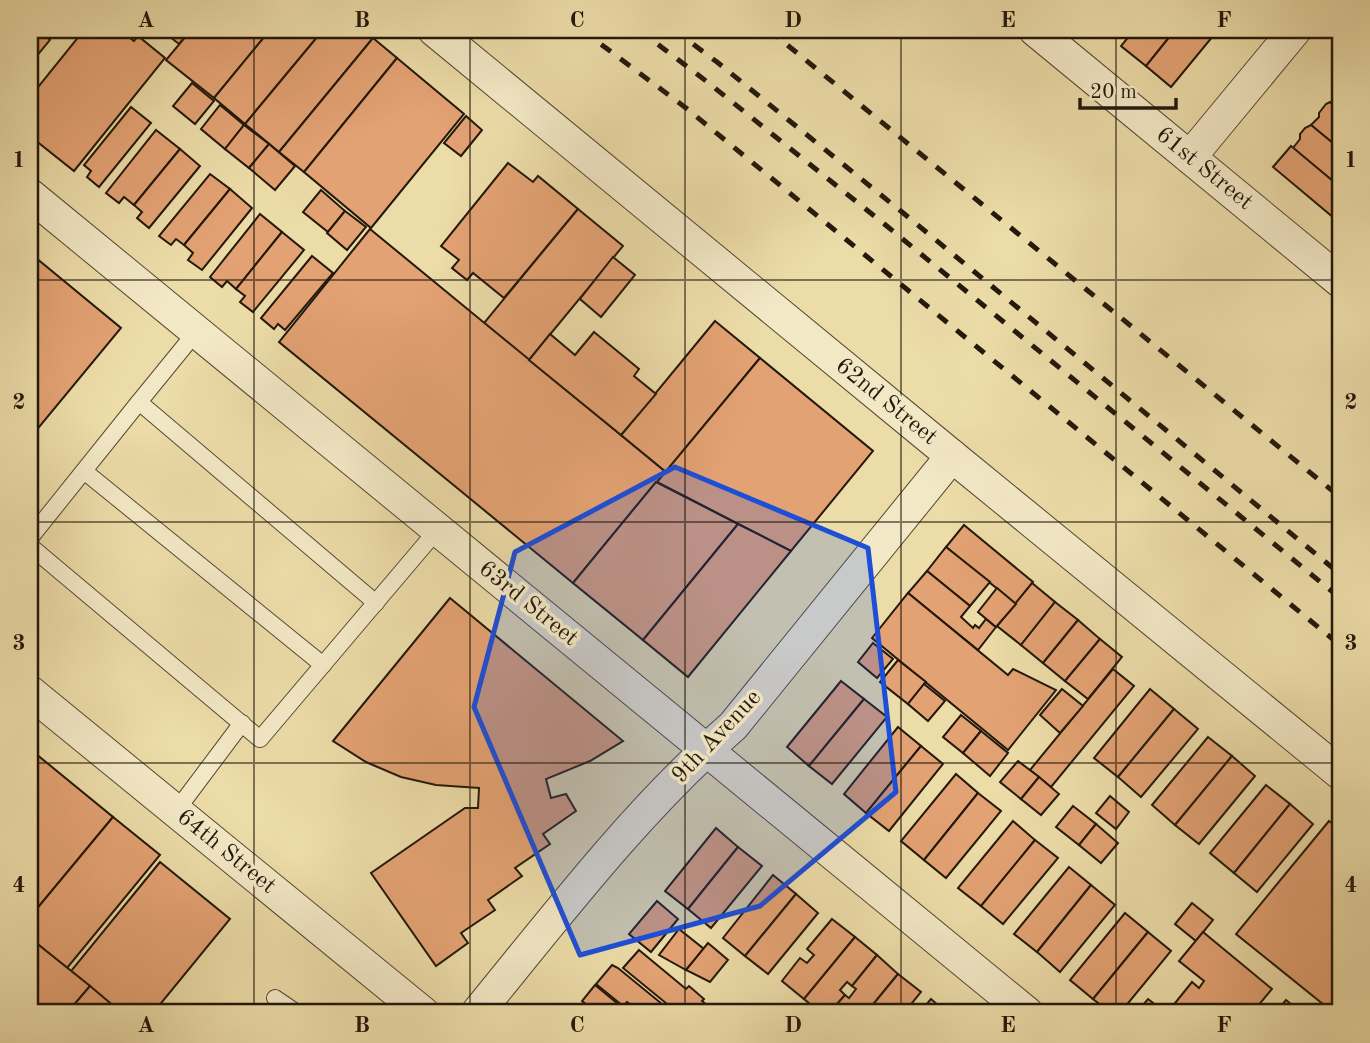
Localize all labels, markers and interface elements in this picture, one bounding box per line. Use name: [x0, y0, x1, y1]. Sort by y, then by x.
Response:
text: A: [137, 9, 155, 32]
text: B: [354, 9, 370, 32]
text: C: [569, 9, 585, 32]
text: D: [784, 9, 802, 32]
text: E: [1000, 9, 1016, 32]
text: F: [1216, 9, 1232, 32]
scale bar: [1080, 66, 1176, 110]
text: 20 m: [1090, 82, 1137, 103]
street label: 61st Street: [1151, 123, 1257, 215]
text: 1: [12, 149, 26, 172]
text: 1: [1344, 149, 1358, 172]
street label: 62nd Street: [830, 354, 942, 450]
text: 2: [12, 391, 26, 414]
text: 2: [1344, 391, 1358, 414]
street label: 63rd Street: [474, 557, 582, 651]
text: 3: [12, 632, 26, 655]
text: 3: [1344, 632, 1358, 655]
street label: 9th Avenue: [668, 686, 766, 788]
street label: 64th Street: [172, 805, 280, 899]
text: 4: [12, 874, 26, 897]
text: 4: [1344, 874, 1358, 897]
text: A: [137, 1014, 155, 1037]
text: B: [354, 1014, 370, 1037]
text: C: [569, 1014, 585, 1037]
text: D: [784, 1014, 802, 1037]
text: E: [1000, 1014, 1016, 1037]
text: F: [1216, 1014, 1232, 1037]

